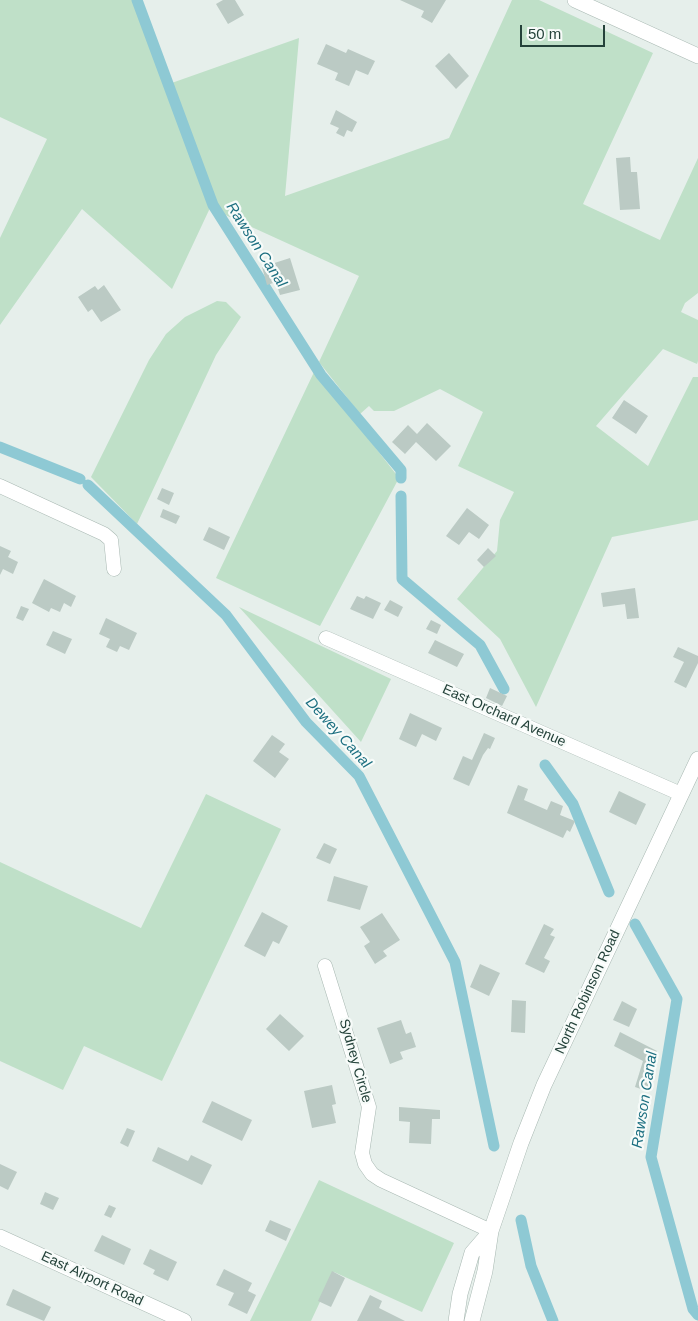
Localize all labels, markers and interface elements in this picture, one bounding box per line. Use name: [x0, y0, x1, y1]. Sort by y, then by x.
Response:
scale bar: [523, 15, 608, 47]
text: 50 m: [528, 25, 561, 42]
water label: Rawson Canal: [222, 199, 290, 291]
street label: East Orchard Avenue: [440, 681, 568, 751]
water label: Dewey Canal: [301, 694, 375, 772]
street label: North Robinson Road: [552, 927, 624, 1057]
street label: Sydney Circle: [335, 1017, 375, 1105]
water label: Rawson Canal: [628, 1050, 662, 1150]
street label: East Airport Road: [38, 1248, 146, 1310]

